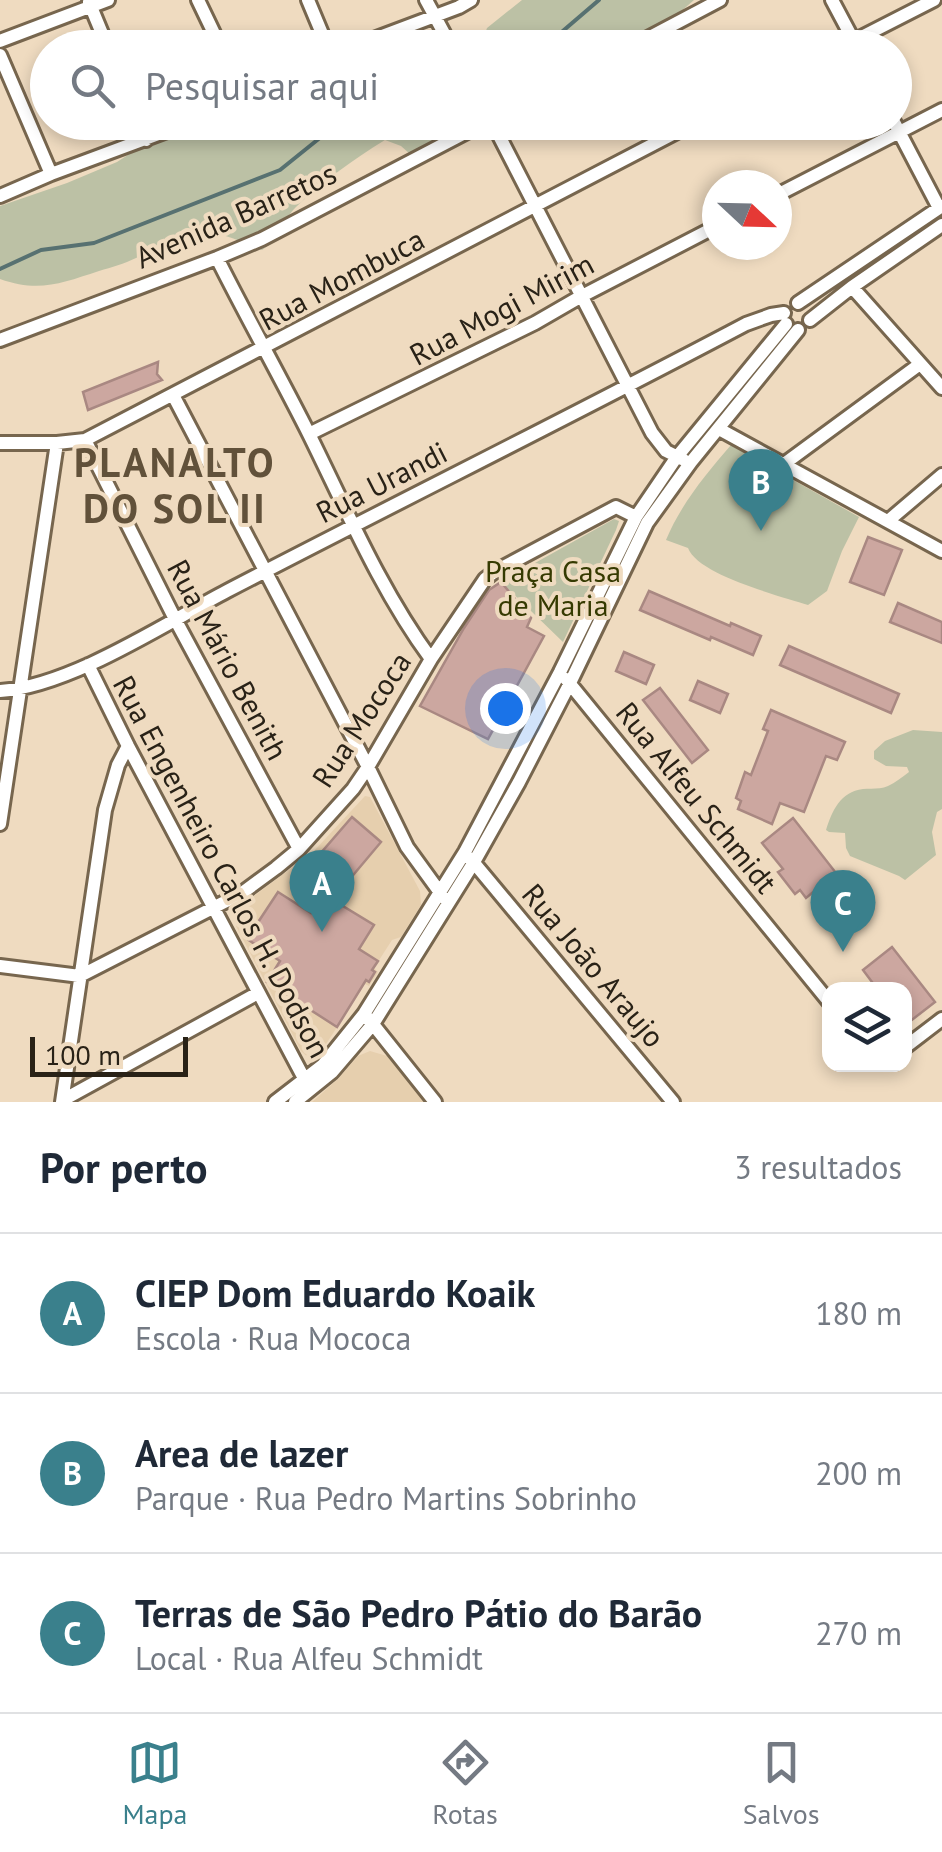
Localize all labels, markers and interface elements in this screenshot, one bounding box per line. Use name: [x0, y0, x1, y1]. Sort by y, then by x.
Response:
search box: [30, 30, 912, 140]
icon: search: [65, 58, 120, 113]
text: Pesquisar aqui: [145, 61, 379, 110]
street label: Avenida Barretos: [129, 153, 342, 276]
north arrow: [702, 170, 792, 260]
street label: Rua Mombuca: [252, 219, 431, 339]
street label: Rua Mogi Mirim: [403, 244, 600, 374]
street label: Rua Urandi: [309, 432, 453, 531]
district label: PLANALTO DO SOL II: [74, 436, 276, 534]
pin: B: [728, 448, 794, 531]
park label: Praça Casa de Maria: [485, 551, 621, 624]
street label: Rua Mário Benith: [159, 552, 297, 766]
street label: Rua Mococa: [303, 644, 419, 794]
street label: Rua Engenheiro Carlos H. Dodson: [105, 669, 340, 1064]
your location: [480, 683, 531, 734]
street label: Rua Alfeu Schmidt: [608, 693, 786, 901]
pin: A: [290, 850, 354, 932]
pin: C: [810, 870, 876, 952]
street label: Rua João Araujo: [514, 875, 674, 1055]
map controls: [822, 982, 912, 1072]
button: layers: [822, 982, 912, 1072]
scale bar: [30, 1032, 188, 1076]
text: 100 m: [45, 1036, 121, 1073]
text: Por perto: [40, 1140, 207, 1195]
text: 3 resultados: [734, 1146, 902, 1188]
text: CIEP Dom Eduardo Koaik: [135, 1268, 535, 1317]
text: A: [63, 1292, 82, 1334]
text: 180 m: [815, 1292, 902, 1334]
text: Escola · Rua Mococa: [135, 1317, 411, 1359]
text: Area de lazer: [135, 1428, 348, 1477]
text: B: [63, 1452, 82, 1494]
text: 200 m: [815, 1452, 902, 1494]
text: Parque · Rua Pedro Martins Sobrinho: [135, 1477, 637, 1519]
text: Terras de São Pedro Pátio do Barão: [135, 1588, 702, 1637]
text: C: [64, 1612, 81, 1654]
text: 270 m: [815, 1612, 902, 1654]
text: Local · Rua Alfeu Schmidt: [135, 1637, 483, 1679]
tab: Mapa: [122, 1735, 187, 1832]
tab: Rotas: [432, 1735, 498, 1832]
tab: Salvos: [743, 1735, 820, 1832]

